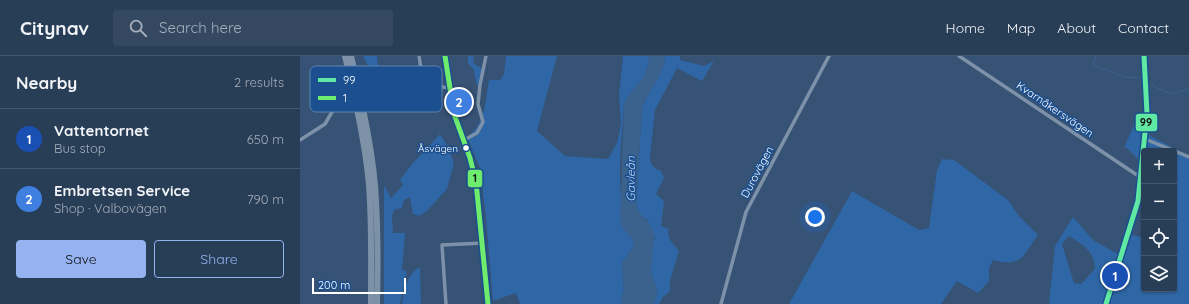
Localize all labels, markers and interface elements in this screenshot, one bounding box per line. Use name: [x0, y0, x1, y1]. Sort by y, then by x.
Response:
search box: [113, 10, 393, 46]
text: Citynav: [20, 16, 89, 40]
icon: search: [127, 17, 149, 39]
text: Search here: [159, 18, 242, 37]
text: Home: [946, 19, 985, 37]
text: Map: [1007, 19, 1035, 37]
text: About: [1057, 19, 1096, 37]
text: Contact: [1118, 19, 1169, 37]
legend: [310, 66, 442, 112]
text: Nearby: [16, 72, 77, 93]
text: 99: [343, 73, 355, 87]
text: 2 results: [234, 74, 284, 90]
street label: Kvarnåkersvägen: [1014, 78, 1096, 140]
pin: 2: [446, 87, 472, 117]
text: 1: [343, 91, 347, 105]
line badge: 99: [1135, 113, 1158, 132]
text: 99: [1140, 115, 1152, 129]
text: Vattentornet: [54, 121, 149, 140]
text: 1: [26, 131, 32, 147]
text: 650 m: [247, 131, 284, 147]
text: Bus stop: [54, 140, 106, 156]
place label: Åsvägen: [418, 142, 458, 155]
marker: Åsvägen: [461, 143, 471, 153]
street label: Durovägen: [738, 144, 776, 200]
map controls: [1141, 148, 1177, 292]
button: +: [1141, 148, 1177, 184]
water label: Gavleån: [623, 155, 638, 202]
line badge: 1: [467, 169, 483, 188]
text: 1: [473, 171, 477, 185]
text: Embretsen Service: [54, 181, 190, 200]
button: −: [1141, 184, 1177, 220]
text: 2: [25, 191, 33, 207]
text: 790 m: [247, 191, 284, 207]
text: Shop · Valbovägen: [54, 200, 167, 216]
your location: [805, 207, 825, 227]
button: locate: [1141, 220, 1177, 256]
button: Save: [16, 240, 146, 278]
button: Share: [154, 240, 284, 278]
button: layers: [1141, 256, 1177, 292]
pin: 1: [1102, 261, 1128, 291]
scale bar: [312, 276, 406, 295]
text: 200 m: [318, 278, 350, 292]

